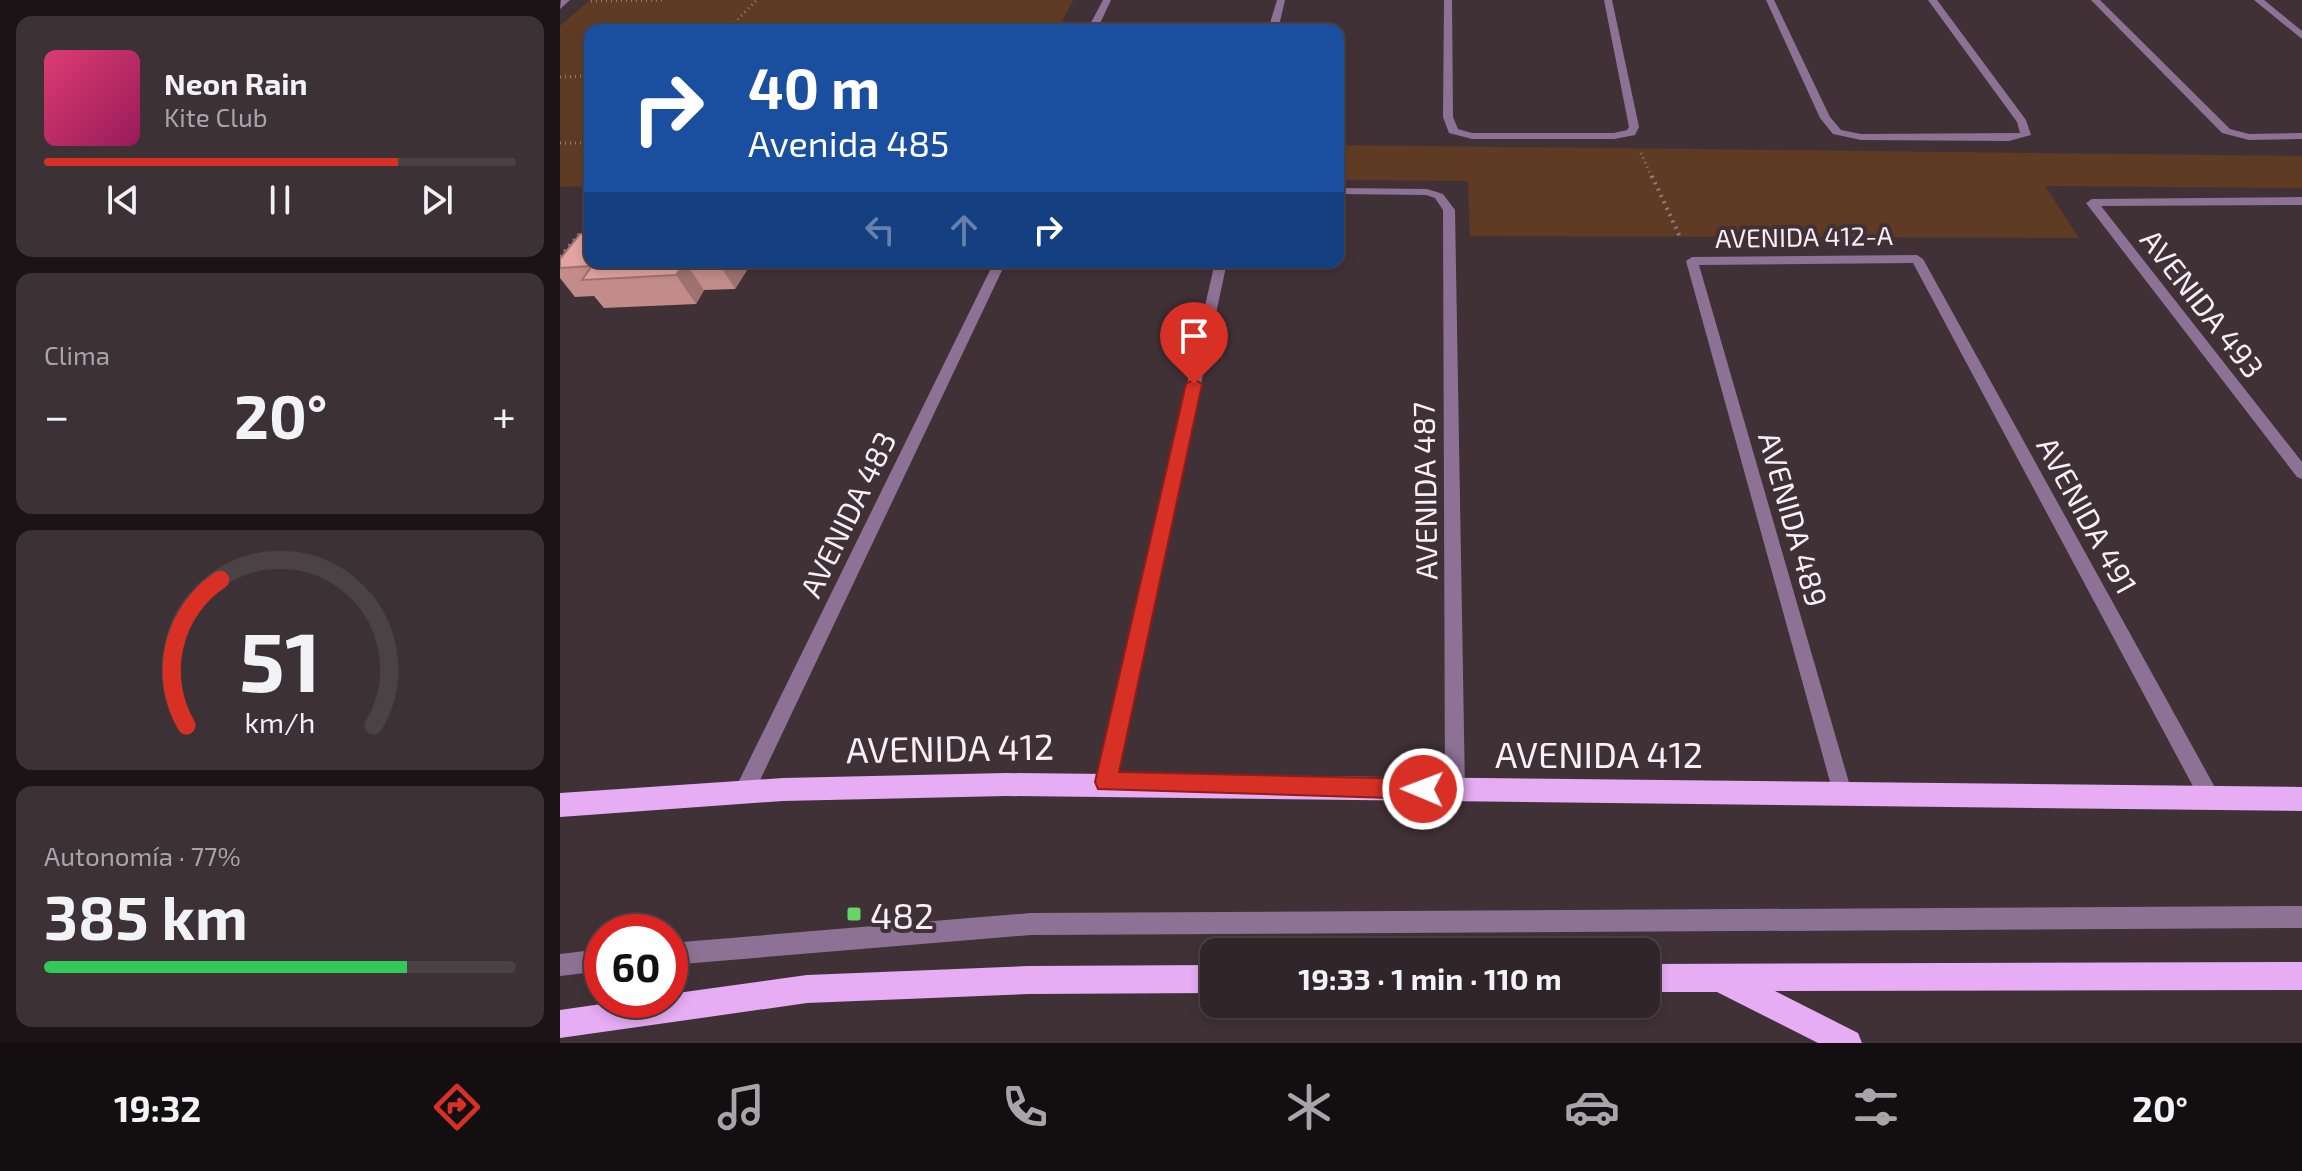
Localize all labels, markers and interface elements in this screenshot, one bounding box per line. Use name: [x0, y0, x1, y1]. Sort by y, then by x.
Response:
text: 40 m: [748, 53, 880, 120]
icon: right: [616, 56, 720, 160]
text: Neon Rain: [164, 65, 308, 101]
text: Kite Club: [164, 101, 268, 132]
text: Avenida 485: [748, 121, 949, 164]
icon: previous: [101, 178, 145, 222]
icon: pause: [258, 178, 302, 222]
icon: next: [415, 178, 459, 222]
icon: left: [858, 208, 902, 252]
icon: ahead: [942, 208, 986, 252]
icon: right: [1026, 208, 1070, 252]
street label: AVENIDA 412-A: [1715, 219, 1893, 253]
street label: AVENIDA 493: [2134, 222, 2272, 384]
pin: [1160, 302, 1228, 384]
icon: arrive: [1172, 314, 1216, 358]
text: Clima: [44, 339, 110, 370]
text: 20°: [234, 379, 327, 451]
text: −: [44, 388, 70, 441]
text: +: [492, 388, 516, 441]
street label: AVENIDA 487: [1404, 402, 1444, 580]
street label: AVENIDA 483: [791, 425, 903, 603]
street label: AVENIDA 489: [1752, 428, 1836, 610]
street label: AVENIDA 491: [2030, 430, 2146, 600]
text: 51: [239, 608, 321, 708]
text: km/h: [245, 704, 315, 739]
street label: AVENIDA 412: [846, 724, 1054, 770]
street label: AVENIDA 412: [1495, 732, 1703, 775]
position arrow: [1381, 747, 1465, 831]
text: Autonomía · 77%: [44, 840, 241, 871]
text: 385 km: [44, 880, 248, 952]
place label: 482: [870, 893, 934, 936]
marker: 482: [845, 905, 863, 923]
speed limit sign: 60: [584, 914, 688, 1018]
text: 19:33 · 1 min · 110 m: [1298, 960, 1562, 996]
icon: directions: [429, 1079, 485, 1135]
icon: music: [713, 1079, 769, 1135]
icon: phone: [997, 1079, 1053, 1135]
icon: climate: [1281, 1079, 1337, 1135]
icon: car: [1564, 1079, 1620, 1135]
icon: filters: [1848, 1079, 1904, 1135]
text: 19:32: [114, 1086, 201, 1129]
text: 20°: [2132, 1086, 2188, 1129]

